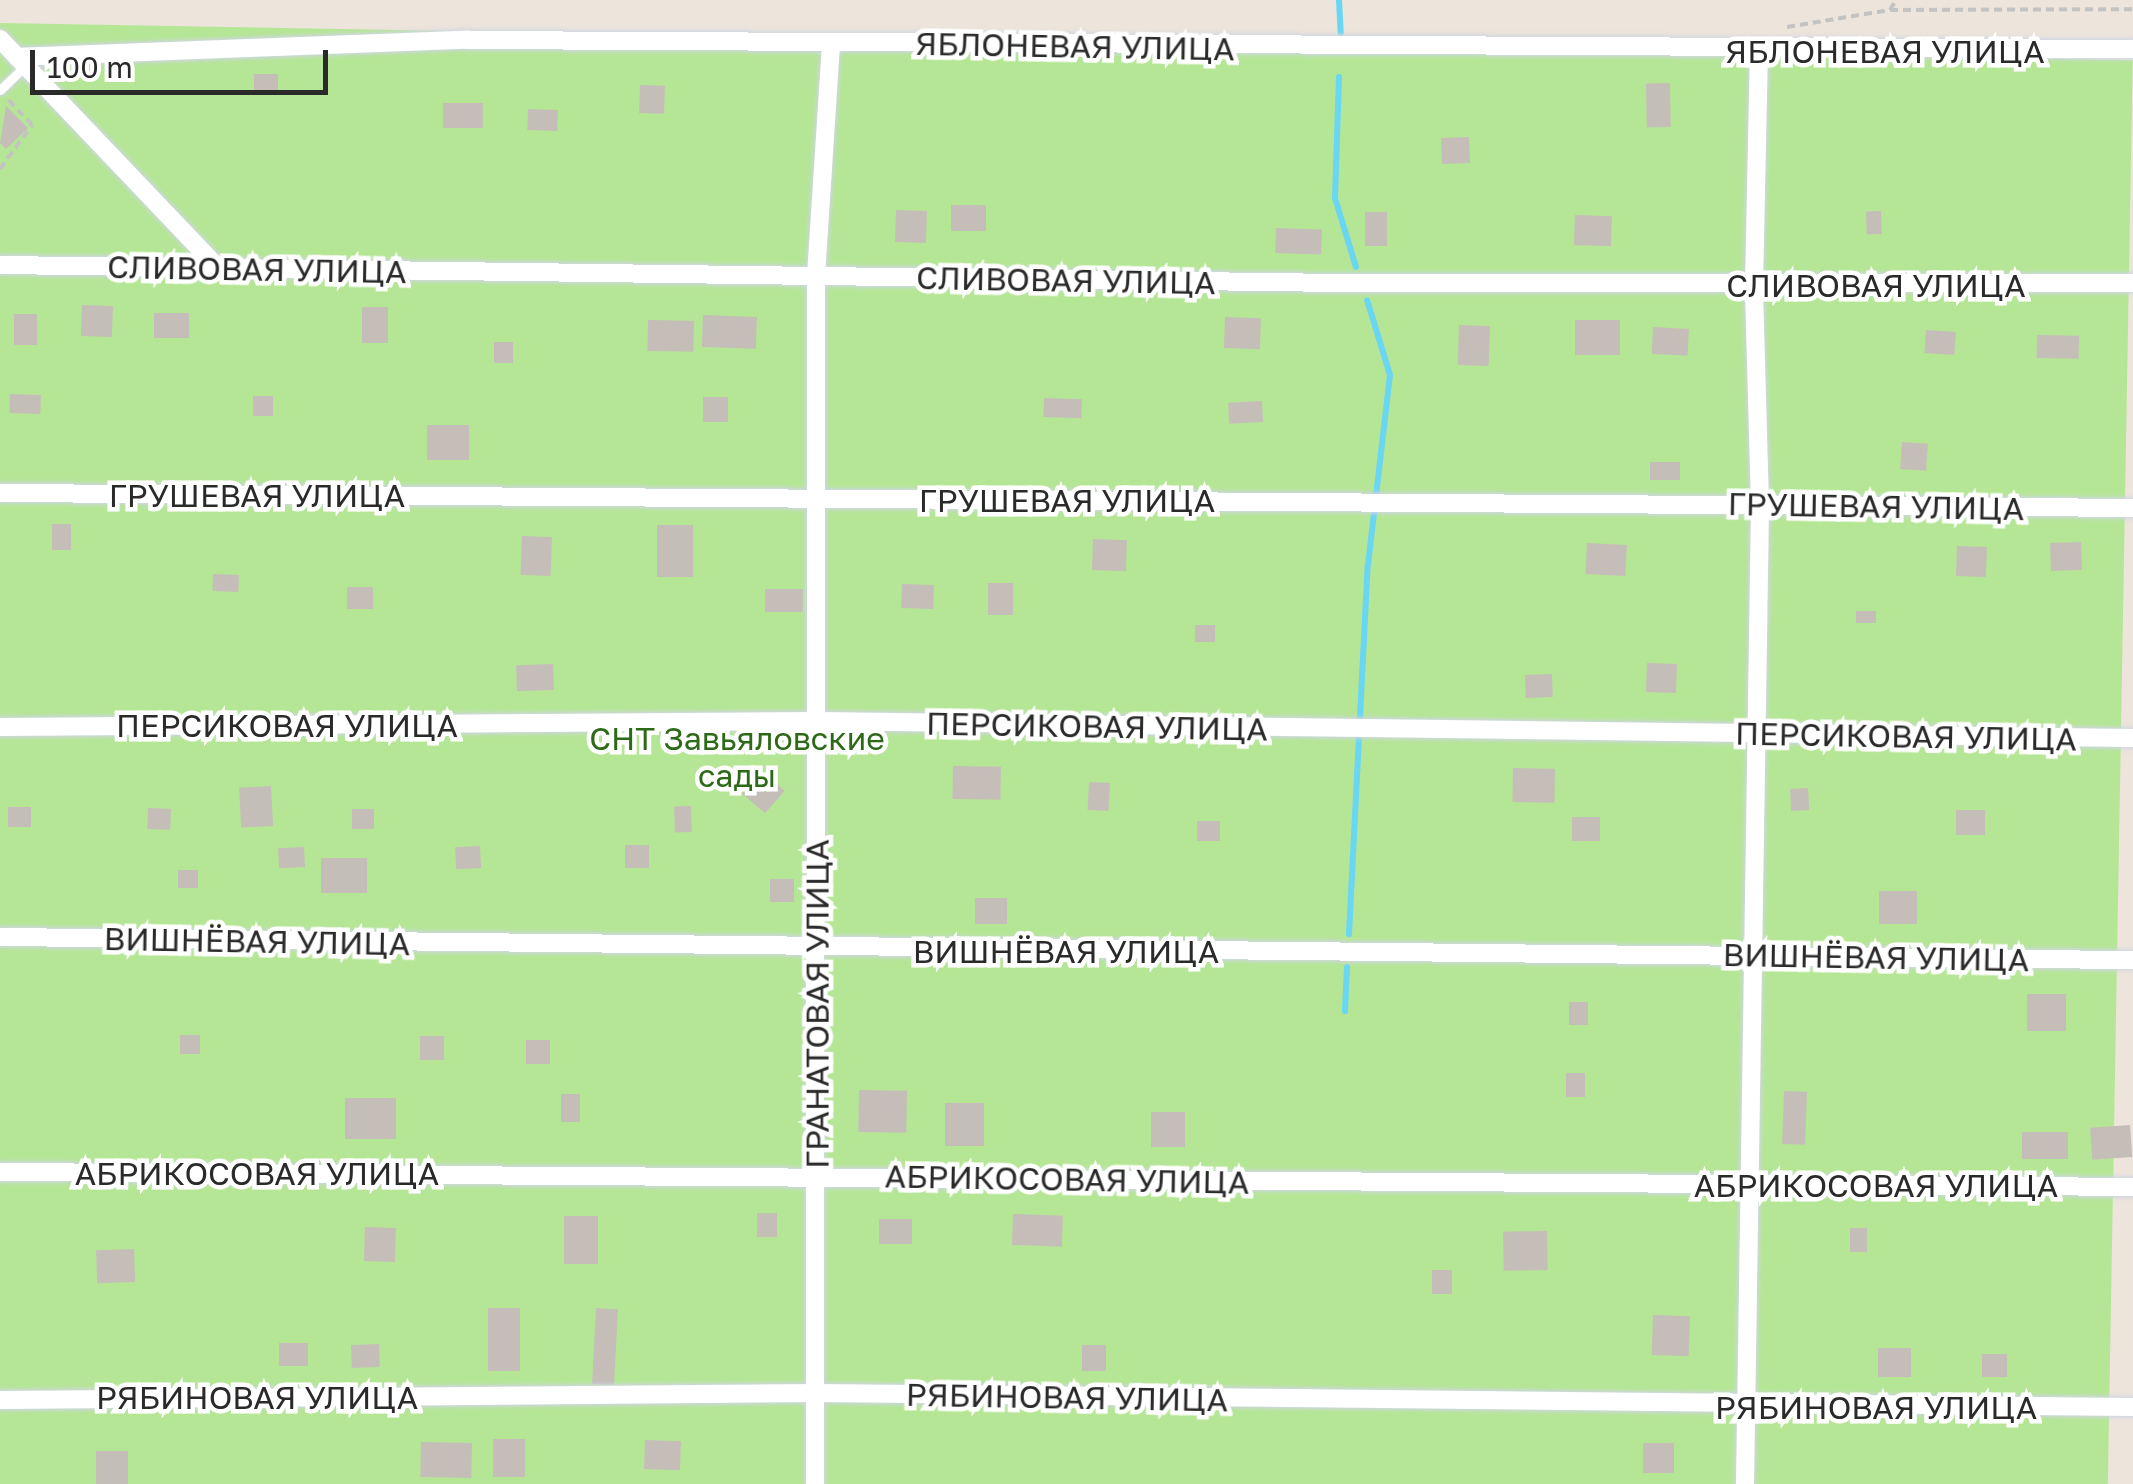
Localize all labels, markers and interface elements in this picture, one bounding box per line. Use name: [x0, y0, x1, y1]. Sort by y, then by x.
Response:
street label: ЯБЛОНЕВАЯ УЛИЦА: [915, 24, 1235, 68]
scale bar: [35, 30, 332, 92]
street label: ЯБЛОНЕВАЯ УЛИЦА: [1725, 32, 2045, 70]
text: 100 m: [47, 49, 133, 85]
street label: СЛИВОВАЯ УЛИЦА: [107, 247, 407, 291]
street label: СЛИВОВАЯ УЛИЦА: [916, 258, 1216, 302]
street label: СЛИВОВАЯ УЛИЦА: [1726, 266, 2026, 304]
street label: ГРУШЕВАЯ УЛИЦА: [109, 476, 405, 514]
street label: ГРУШЕВАЯ УЛИЦА: [919, 481, 1215, 519]
street label: ГРУШЕВАЯ УЛИЦА: [1728, 484, 2024, 528]
street label: ПЕРСИКОВАЯ УЛИЦА: [926, 704, 1268, 748]
street label: ПЕРСИКОВАЯ УЛИЦА: [116, 706, 458, 744]
street label: ПЕРСИКОВАЯ УЛИЦА: [1735, 714, 2077, 758]
park label: СНТ Завьяловские сады: [589, 720, 885, 795]
street label: ГРАНАТОВАЯ УЛИЦА: [798, 839, 836, 1169]
street label: ВИШНЁВАЯ УЛИЦА: [103, 919, 411, 963]
street label: ВИШНЁВАЯ УЛИЦА: [913, 932, 1219, 970]
street label: ВИШНЁВАЯ УЛИЦА: [1722, 935, 2030, 979]
street label: АБРИКОСОВАЯ УЛИЦА: [75, 1154, 439, 1192]
street label: АБРИКОСОВАЯ УЛИЦА: [884, 1157, 1250, 1201]
street label: АБРИКОСОВАЯ УЛИЦА: [1694, 1166, 2058, 1204]
street label: РЯБИНОВАЯ УЛИЦА: [906, 1375, 1228, 1419]
street label: РЯБИНОВАЯ УЛИЦА: [96, 1378, 418, 1416]
street label: РЯБИНОВАЯ УЛИЦА: [1715, 1388, 2037, 1426]

